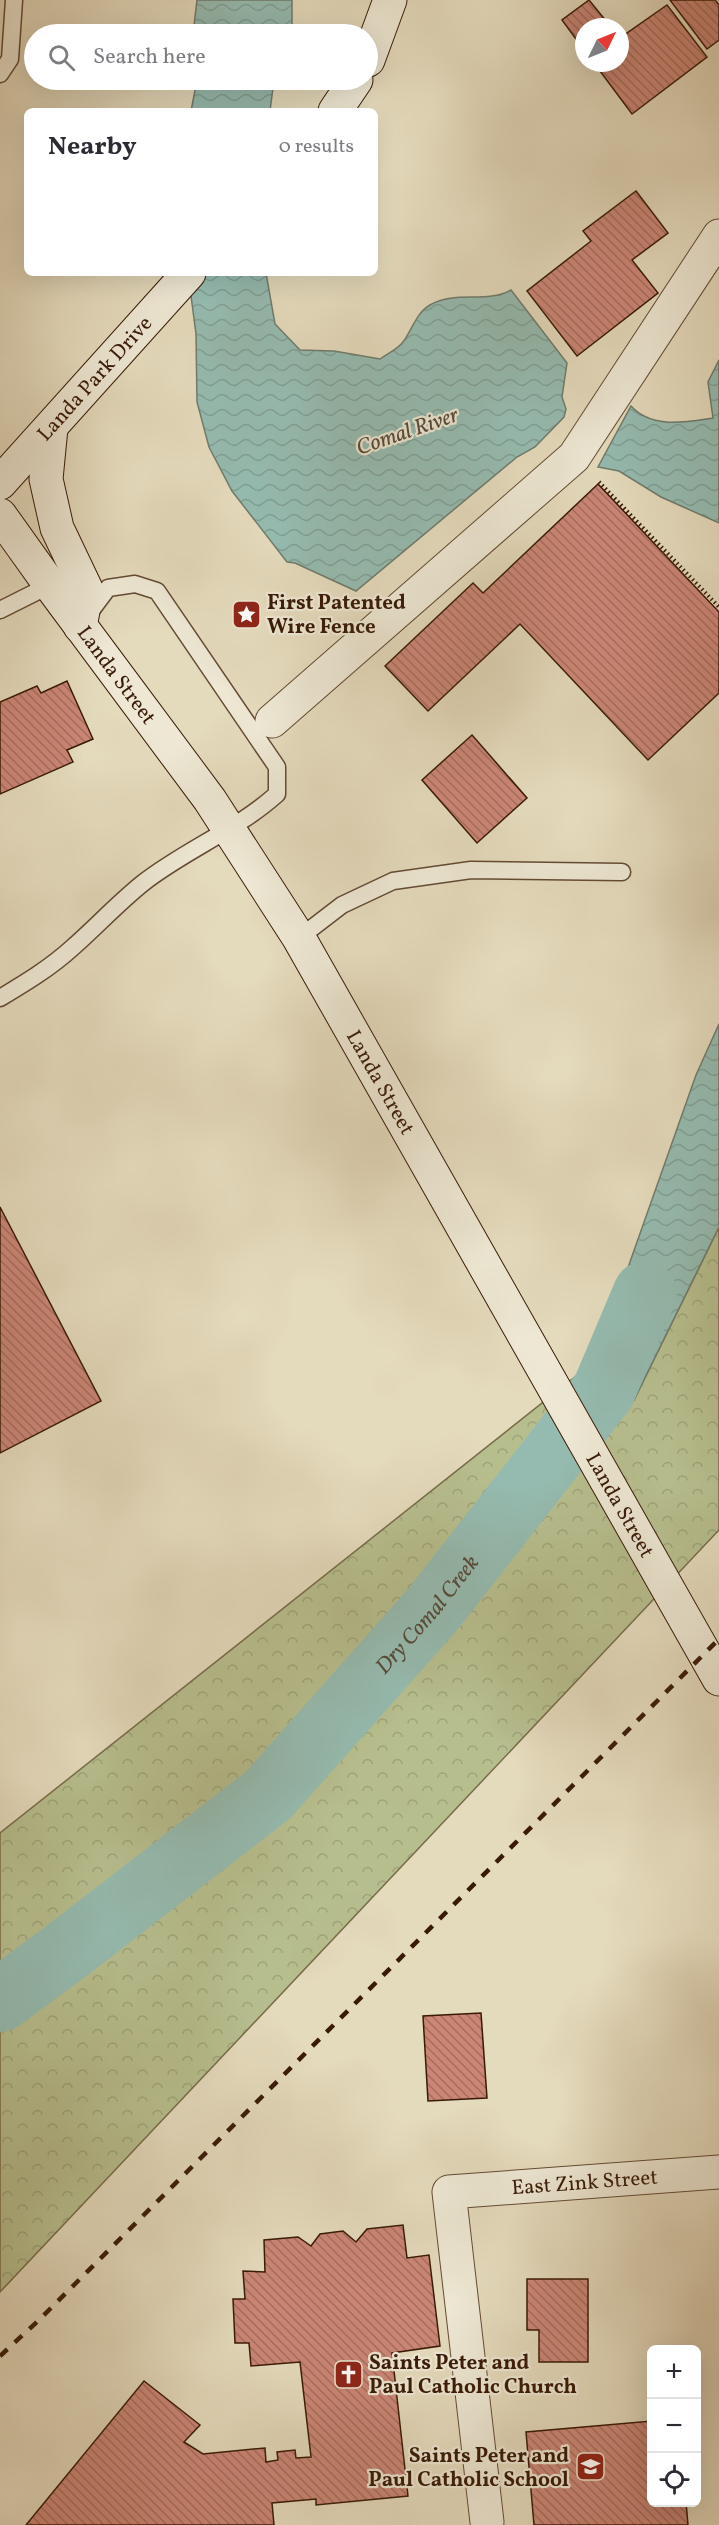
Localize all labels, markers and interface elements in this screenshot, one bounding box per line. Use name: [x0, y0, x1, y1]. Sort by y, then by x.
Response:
north arrow: [575, 18, 629, 72]
search box: [24, 24, 378, 90]
icon: search: [45, 41, 78, 74]
text: Search here: [93, 42, 206, 73]
text: Nearby: [48, 129, 137, 165]
text: 0 results: [279, 133, 354, 161]
street label: Landa Park Drive: [31, 310, 160, 448]
water label: Comal River: [352, 400, 464, 464]
place label: First Patented Wire Fence: [267, 589, 406, 642]
place icon: First Patented Wire Fence: [230, 598, 262, 630]
street label: Landa Street: [69, 620, 162, 731]
street label: Landa Street: [338, 1025, 421, 1141]
street label: Landa Street: [578, 1448, 660, 1564]
water label: Dry Comal Creek: [369, 1549, 487, 1682]
street label: East Zink Street: [510, 2164, 659, 2203]
map controls: [647, 2345, 701, 2507]
button: +: [647, 2345, 701, 2399]
place label: Saints Peter and Paul Catholic Church: [369, 2349, 577, 2402]
church icon: Saints Peter and Paul Catholic Church: [332, 2358, 364, 2390]
button: −: [647, 2399, 701, 2453]
place label: Saints Peter and Paul Catholic School: [368, 2442, 569, 2495]
school or university icon: Saints Peter and Paul Catholic School: [574, 2451, 606, 2483]
button: locate: [647, 2453, 701, 2507]

